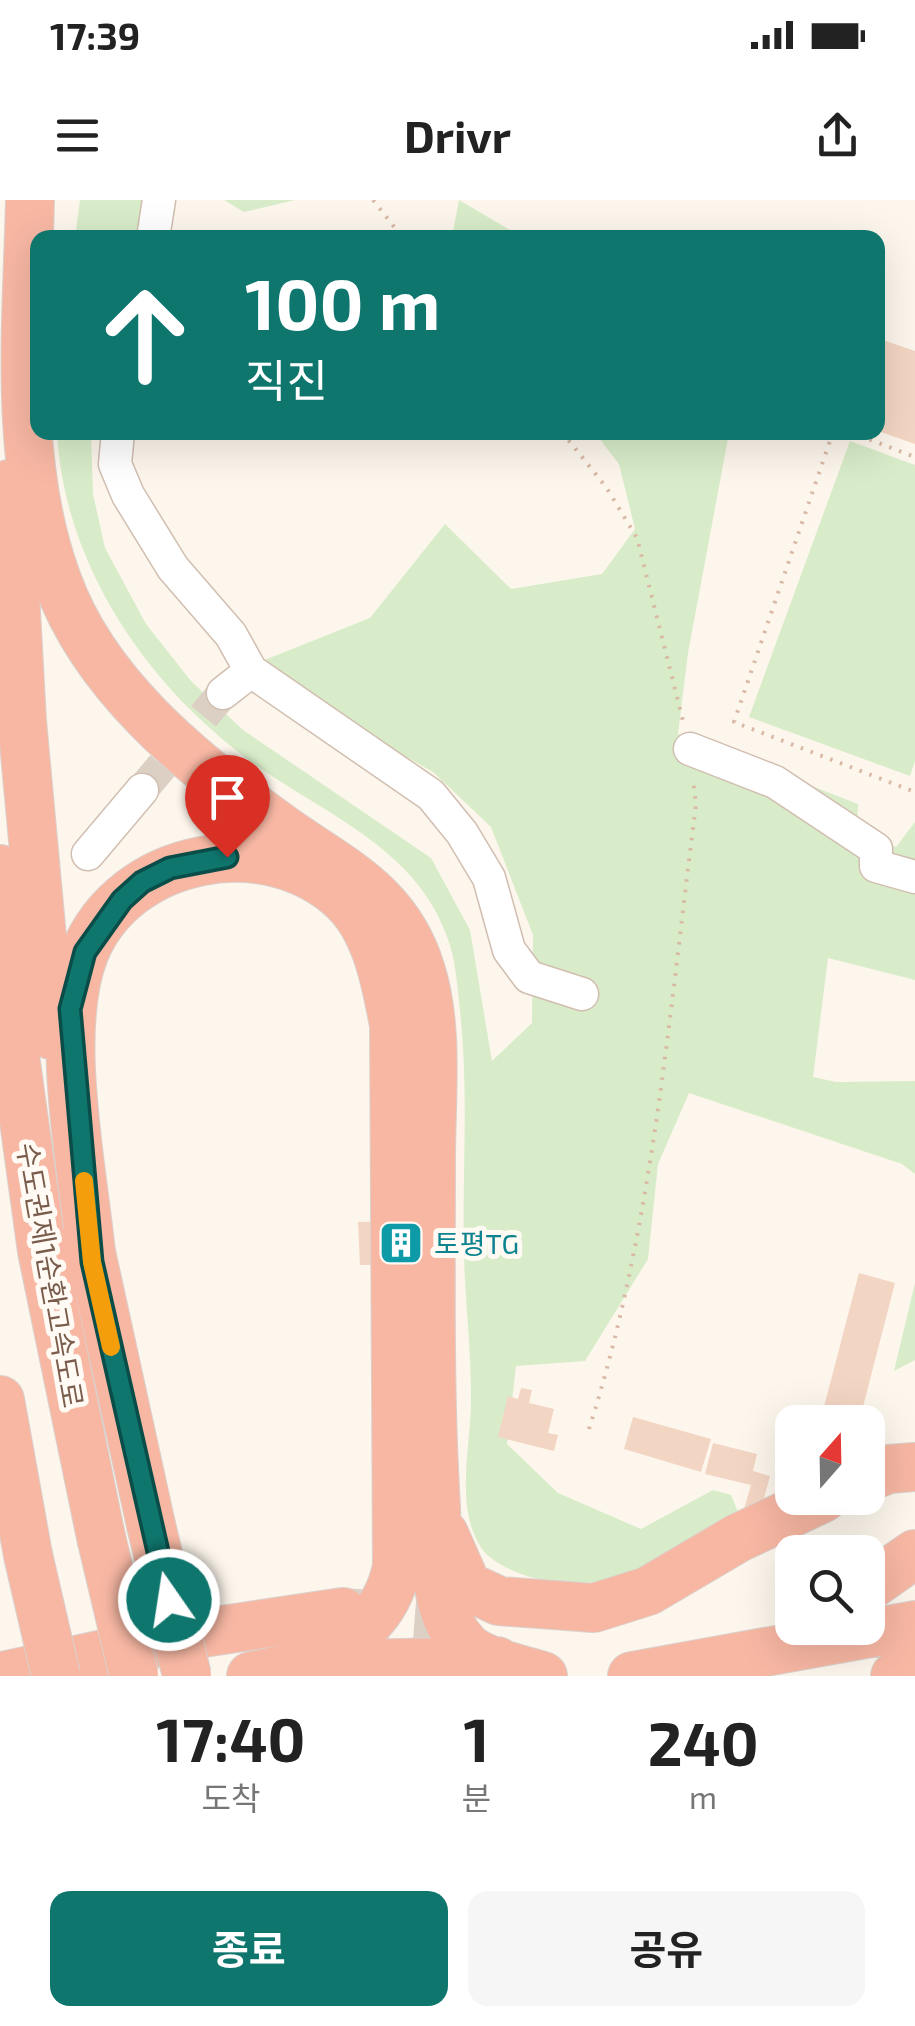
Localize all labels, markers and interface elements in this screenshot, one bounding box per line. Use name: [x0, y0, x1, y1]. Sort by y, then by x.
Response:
text: 17:39: [50, 12, 140, 58]
icon: menu: [50, 108, 105, 163]
text: Drivr: [404, 108, 511, 162]
icon: share: [810, 108, 865, 163]
text: 100 m: [245, 260, 440, 344]
icon: ahead: [80, 270, 210, 400]
text: 직진: [245, 352, 328, 406]
pin: [185, 755, 270, 858]
icon: arrive: [200, 770, 255, 825]
street label: 수도권제1순환고속도로: [11, 1140, 91, 1410]
building icon: 토평TG: [378, 1220, 424, 1266]
place label: 토평TG: [434, 1226, 519, 1260]
north arrow: [775, 1405, 885, 1515]
map controls: [775, 1405, 885, 1645]
button: search: [775, 1535, 885, 1645]
position arrow: [117, 1548, 221, 1652]
text: 17:40: [156, 1702, 305, 1774]
text: 1: [464, 1702, 490, 1774]
text: 240: [648, 1706, 759, 1778]
text: m: [689, 1777, 717, 1815]
text: 도착: [201, 1778, 260, 1816]
text: 분: [462, 1778, 491, 1816]
button: 종료: [50, 1891, 448, 2006]
button: 공유: [468, 1891, 865, 2006]

